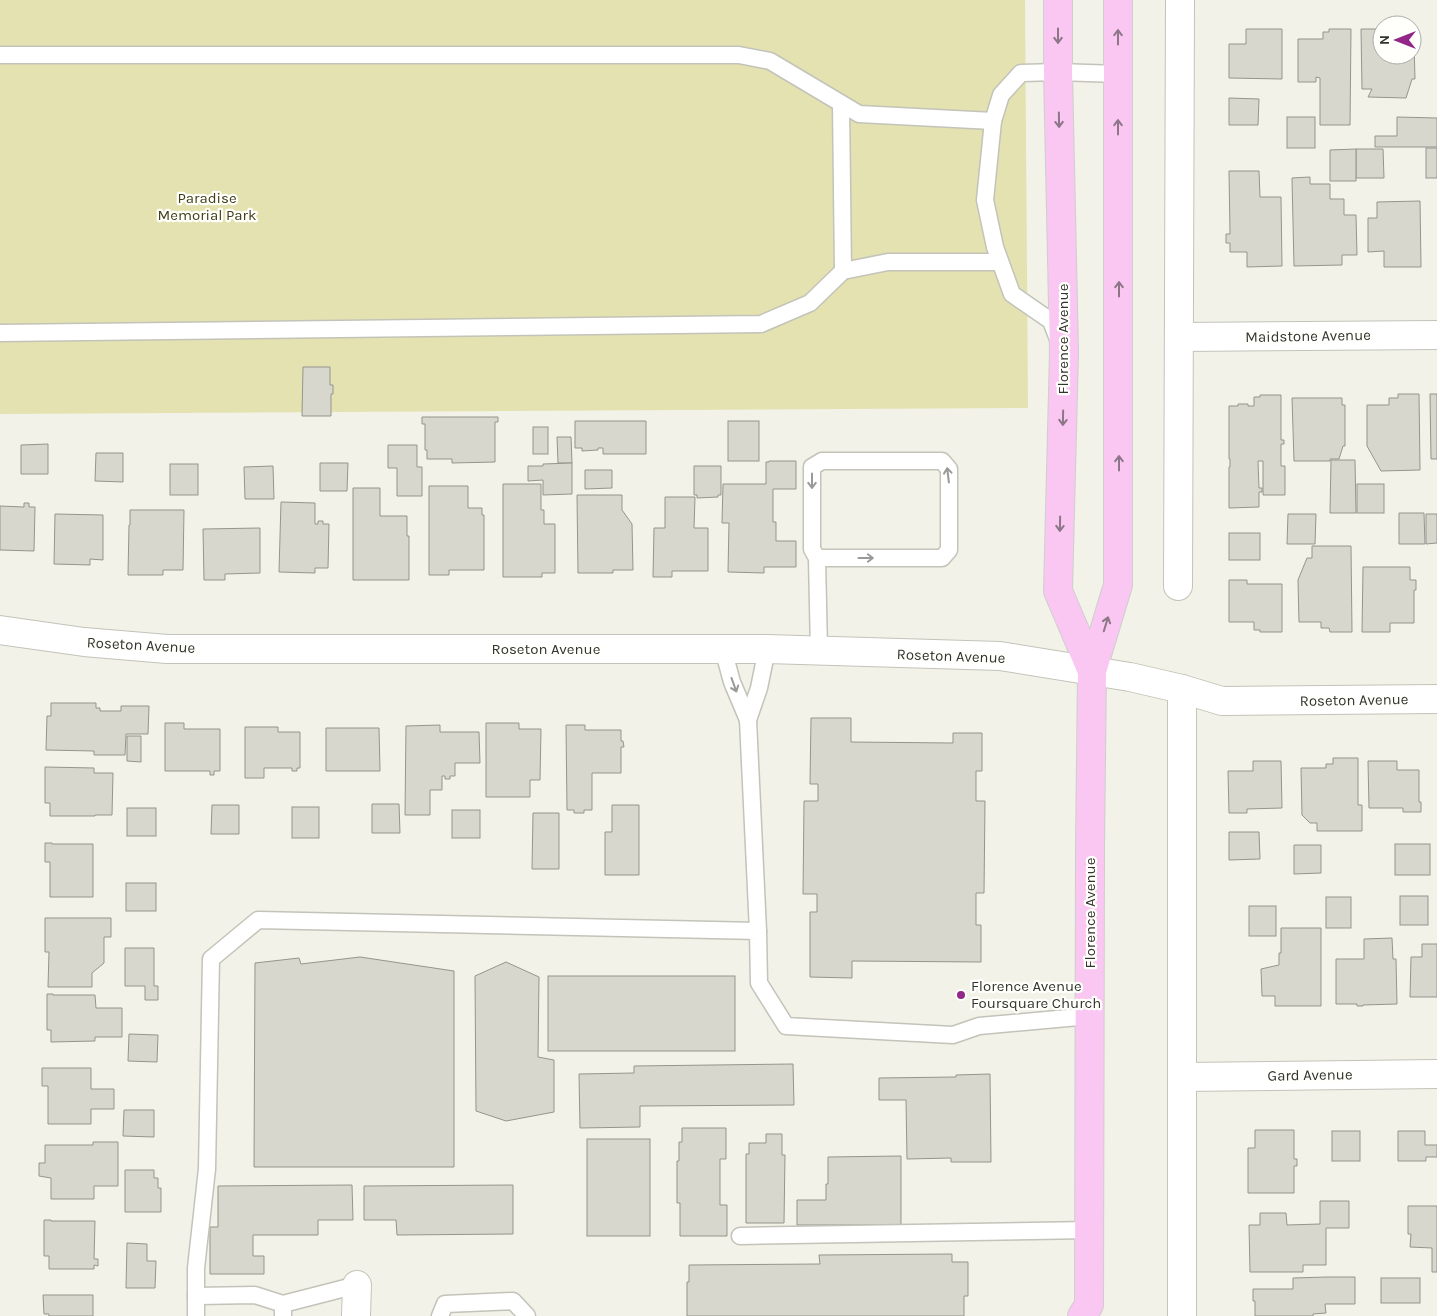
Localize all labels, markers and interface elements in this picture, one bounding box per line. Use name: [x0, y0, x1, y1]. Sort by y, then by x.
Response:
north arrow: [1372, 15, 1422, 65]
one-way arrow: [1053, 28, 1063, 44]
one-way arrow: [1113, 29, 1123, 46]
text: N: [1376, 35, 1393, 45]
one-way arrow: [1054, 112, 1064, 128]
one-way arrow: [1113, 119, 1123, 136]
park label: Paradise Memorial Park: [158, 189, 256, 224]
one-way arrow: [1114, 282, 1124, 298]
street label: Florence Avenue: [1054, 284, 1072, 394]
street label: Maidstone Avenue: [1245, 326, 1371, 346]
one-way arrow: [1058, 410, 1067, 426]
one-way arrow: [1114, 455, 1124, 472]
one-way arrow: [943, 467, 953, 483]
one-way arrow: [807, 473, 817, 489]
one-way arrow: [1055, 516, 1065, 532]
one-way arrow: [858, 553, 874, 563]
one-way arrow: [1102, 616, 1112, 632]
street label: Roseton Avenue: [86, 633, 196, 657]
street label: Roseton Avenue: [492, 640, 600, 658]
street label: Roseton Avenue: [896, 645, 1006, 667]
one-way arrow: [730, 677, 739, 692]
street label: Roseton Avenue: [1299, 690, 1409, 710]
street label: Florence Avenue: [1081, 858, 1099, 968]
place label: Florence Avenue Foursquare Church: [971, 977, 1101, 1012]
marker: Florence Avenue Foursquare Church: [955, 989, 967, 1001]
street label: Gard Avenue: [1267, 1065, 1353, 1085]

